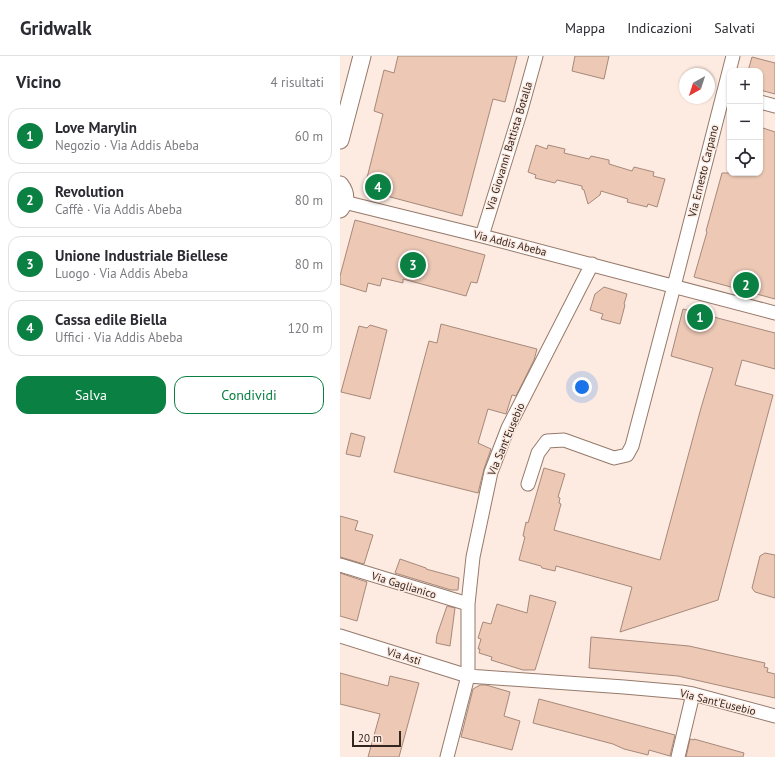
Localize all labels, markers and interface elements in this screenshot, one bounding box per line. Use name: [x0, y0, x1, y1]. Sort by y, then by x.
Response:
text: Gridwalk: [20, 16, 92, 40]
text: Mappa: [565, 19, 605, 37]
text: Indicazioni: [627, 19, 692, 37]
text: Salvati: [714, 19, 755, 37]
north arrow: [679, 68, 715, 104]
map controls: [727, 68, 763, 176]
button: +: [727, 68, 763, 104]
text: Vicino: [16, 71, 61, 93]
text: 4 risultati: [271, 74, 324, 91]
street label: Via Giovanni Battista Botalla: [482, 80, 535, 213]
button: −: [727, 104, 763, 140]
text: Love Marylin: [55, 118, 137, 137]
street label: Via Ernesto Carpano: [685, 123, 721, 220]
text: 1: [26, 128, 34, 145]
text: 60 m: [295, 128, 323, 145]
text: Negozio · Via Addis Abeba: [55, 137, 199, 154]
button: locate: [727, 140, 763, 176]
pin: 4: [365, 172, 391, 202]
text: Revolution: [55, 182, 124, 201]
text: 2: [26, 192, 34, 209]
text: 80 m: [295, 192, 323, 209]
text: Caffè · Via Addis Abeba: [55, 201, 182, 218]
street label: Via Addis Abeba: [471, 227, 548, 259]
text: Unione Industriale Biellese: [55, 246, 228, 265]
pin: 3: [400, 250, 426, 280]
text: 3: [26, 256, 34, 273]
text: 80 m: [295, 256, 323, 273]
text: Luogo · Via Addis Abeba: [55, 265, 188, 282]
pin: 2: [733, 270, 759, 300]
pin: 1: [687, 302, 713, 332]
text: Cassa edile Biella: [55, 310, 167, 329]
text: 4: [26, 320, 34, 337]
text: 120 m: [288, 320, 323, 337]
text: Uffici · Via Addis Abeba: [55, 329, 183, 346]
button: Salva: [16, 376, 166, 414]
button: Condividi: [174, 376, 324, 414]
your location: [572, 377, 592, 397]
street label: Via Sant'Eusebio: [484, 400, 528, 478]
street label: Via Gaglianico: [369, 568, 438, 601]
street label: Via Asti: [384, 644, 423, 668]
street label: Via Sant'Eusebio: [678, 686, 758, 718]
scale bar: [352, 729, 401, 748]
text: 20 m: [358, 731, 382, 745]

